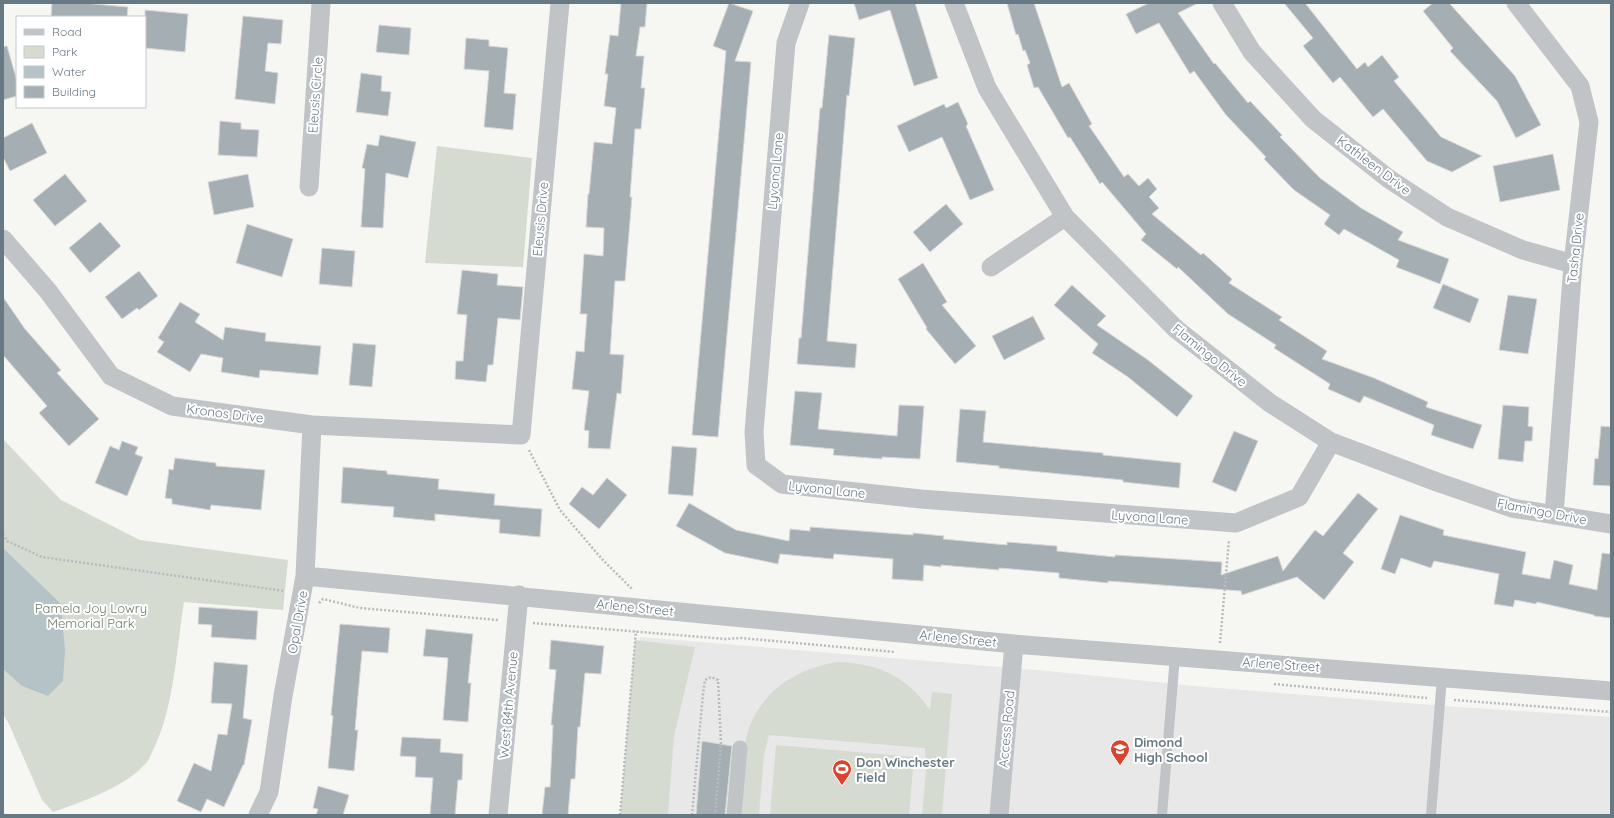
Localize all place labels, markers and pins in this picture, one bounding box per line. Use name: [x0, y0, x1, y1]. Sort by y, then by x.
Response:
place label: Dimond High School: [1134, 734, 1208, 765]
school or university icon: Dimond High School: [1109, 738, 1131, 766]
place label: Don Winchester Field: [856, 754, 955, 785]
sports icon: Don Winchester Field: [831, 758, 853, 786]

